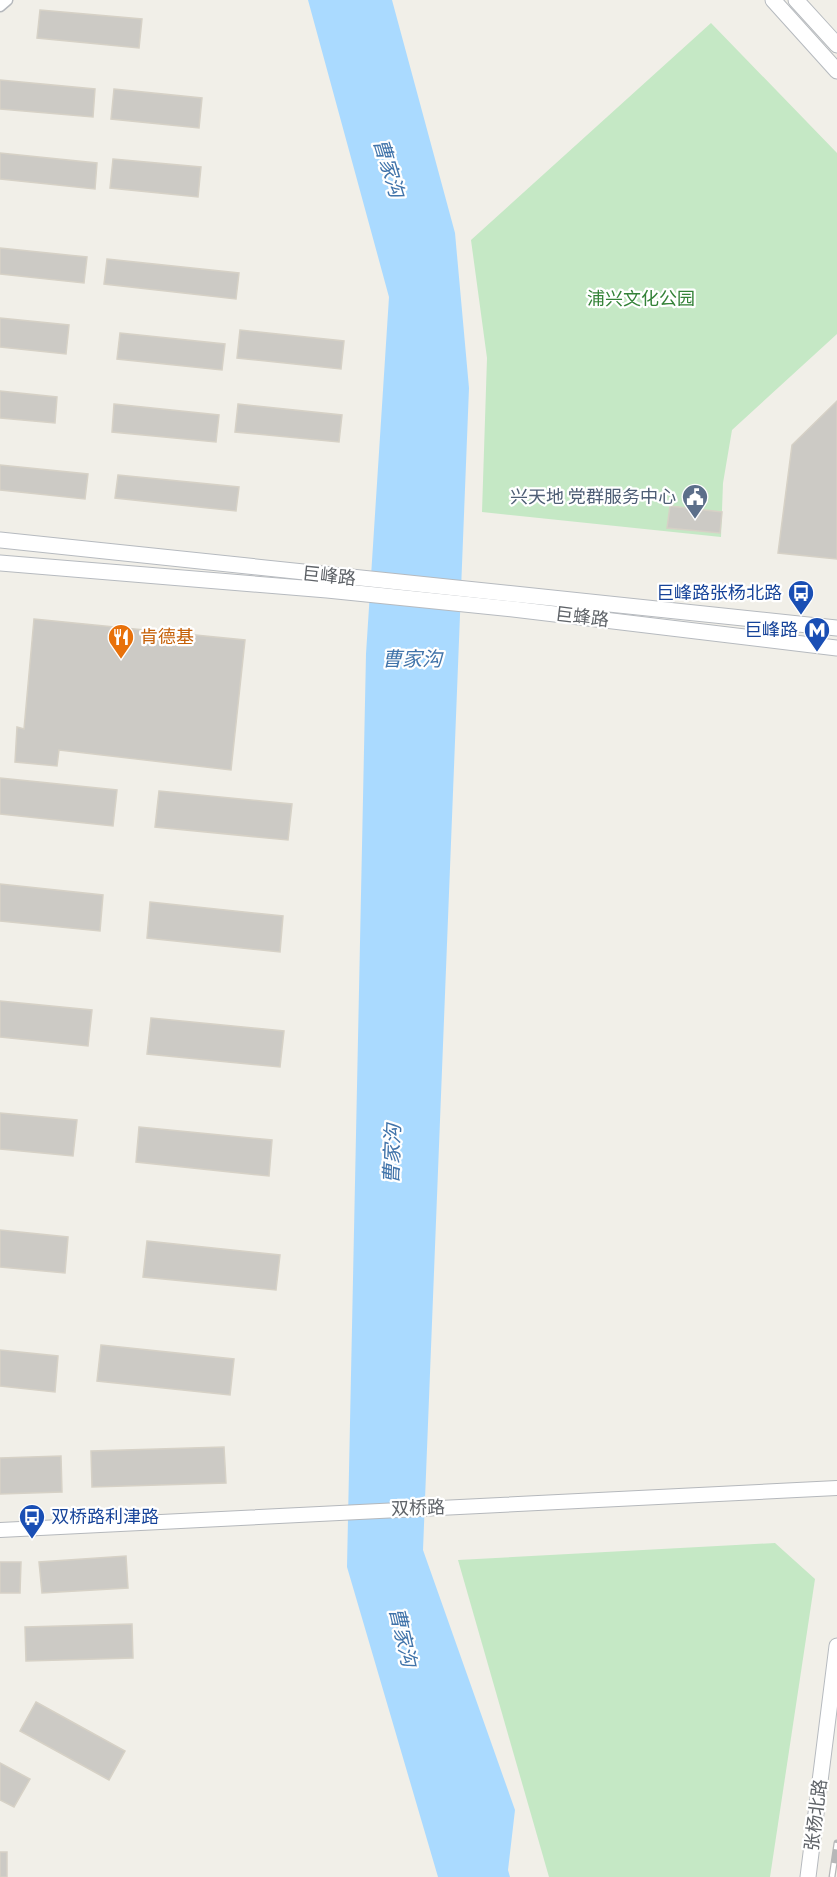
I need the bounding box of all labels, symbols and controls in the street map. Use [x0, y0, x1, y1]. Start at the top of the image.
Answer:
water label: 曹家沟 [368, 135, 412, 202]
park label: 浦兴文化公园 [587, 286, 695, 311]
public building icon: 兴天地 党群服务中心 [680, 482, 710, 520]
place label: 兴天地 党群服务中心 [510, 484, 676, 509]
street label: 巨峰路 [301, 560, 357, 591]
bus stop icon: 巨峰路张杨北路 [786, 578, 816, 616]
place label: 巨峰路张杨北路 [656, 580, 782, 605]
street label: 巨蜂路 [554, 601, 610, 632]
metro station icon: 巨峰路 [802, 615, 832, 653]
place label: 巨峰路 [744, 617, 798, 642]
restaurant icon: 肯德基 [106, 622, 136, 660]
place label: 肯德基 [140, 624, 194, 649]
water label: 曹家沟 [382, 645, 444, 672]
water label: 曹家沟 [377, 1122, 406, 1184]
street label: 双桥路 [391, 1494, 445, 1521]
bus stop icon: 双桥路利津路 [17, 1502, 47, 1540]
place label: 双桥路利津路 [51, 1504, 159, 1529]
water label: 曹家沟 [384, 1605, 424, 1671]
street label: 张杨北路 [799, 1778, 832, 1852]

